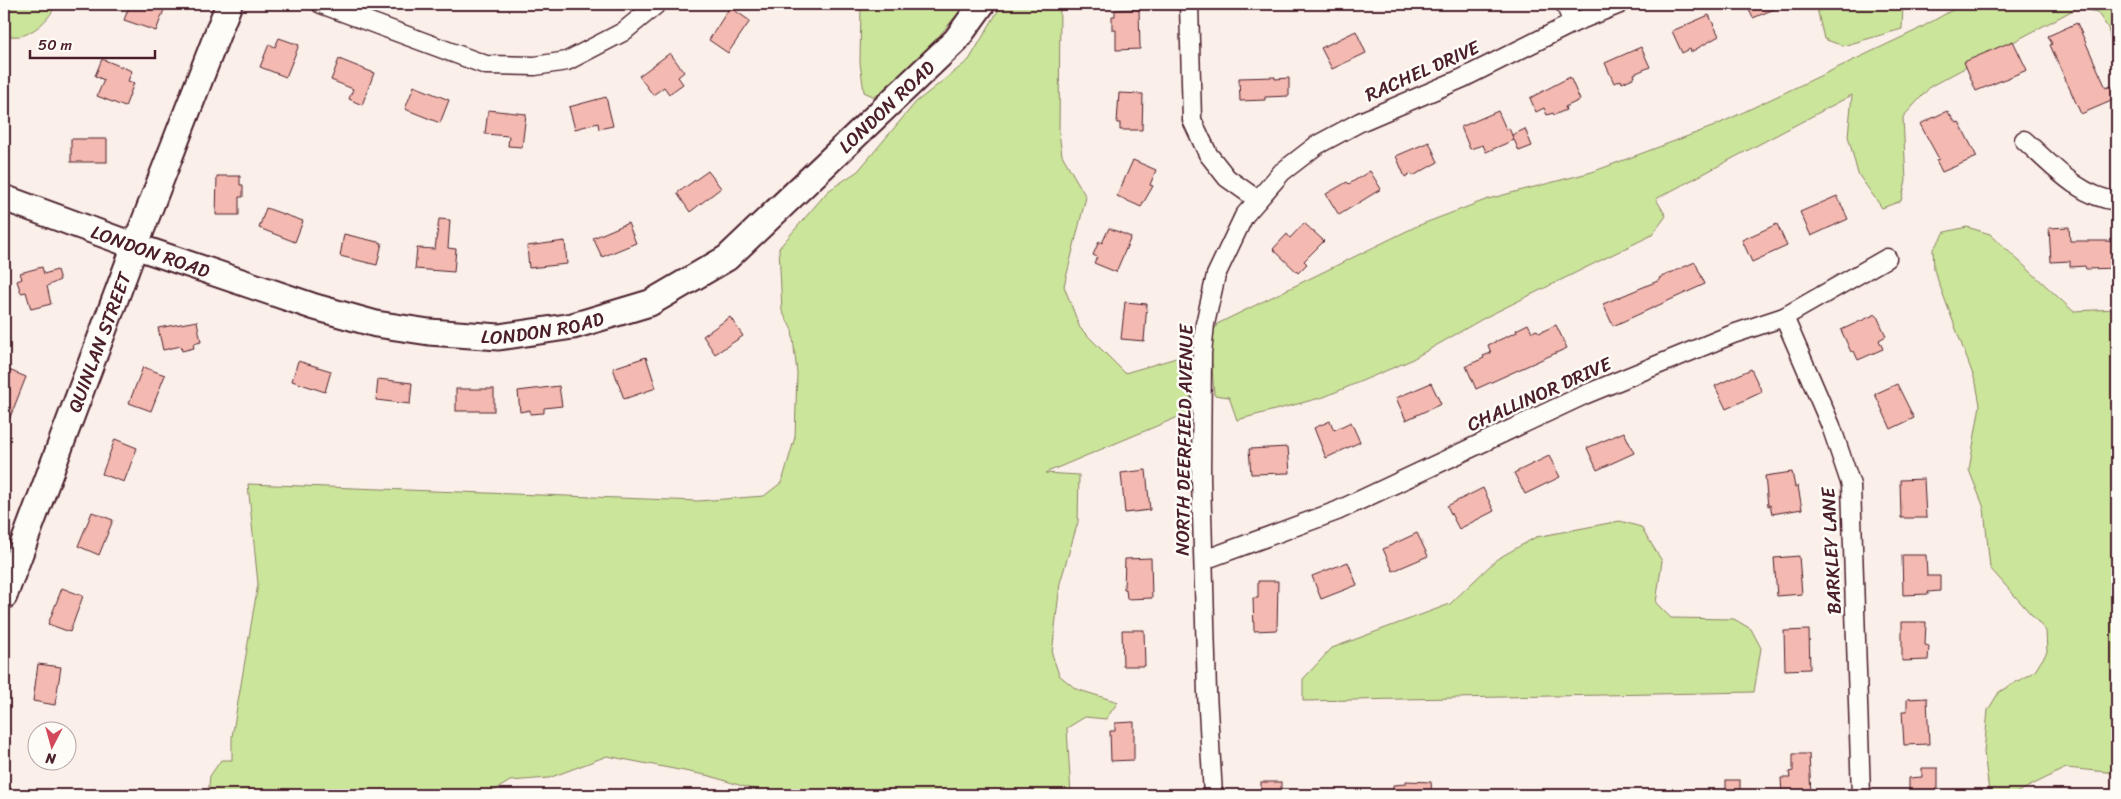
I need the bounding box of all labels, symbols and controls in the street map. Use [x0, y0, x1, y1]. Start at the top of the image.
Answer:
scale bar [30, 28, 155, 60]
street label: RACHEL DRIVE [1359, 30, 1486, 111]
text: 50 m [38, 32, 73, 58]
street label: LONDON ROAD [830, 51, 943, 161]
street label: LONDON ROAD [87, 215, 215, 287]
street label: QUINLAN STREET [58, 266, 141, 417]
street label: LONDON ROAD [480, 301, 608, 354]
street label: NORTH DEERFIELD AVENUE [1165, 323, 1203, 556]
street label: CHALLINOR DRIVE [1461, 347, 1618, 441]
street label: BARKLEY LANE [1811, 485, 1851, 615]
north arrow [28, 722, 78, 772]
text: N [44, 745, 58, 771]

